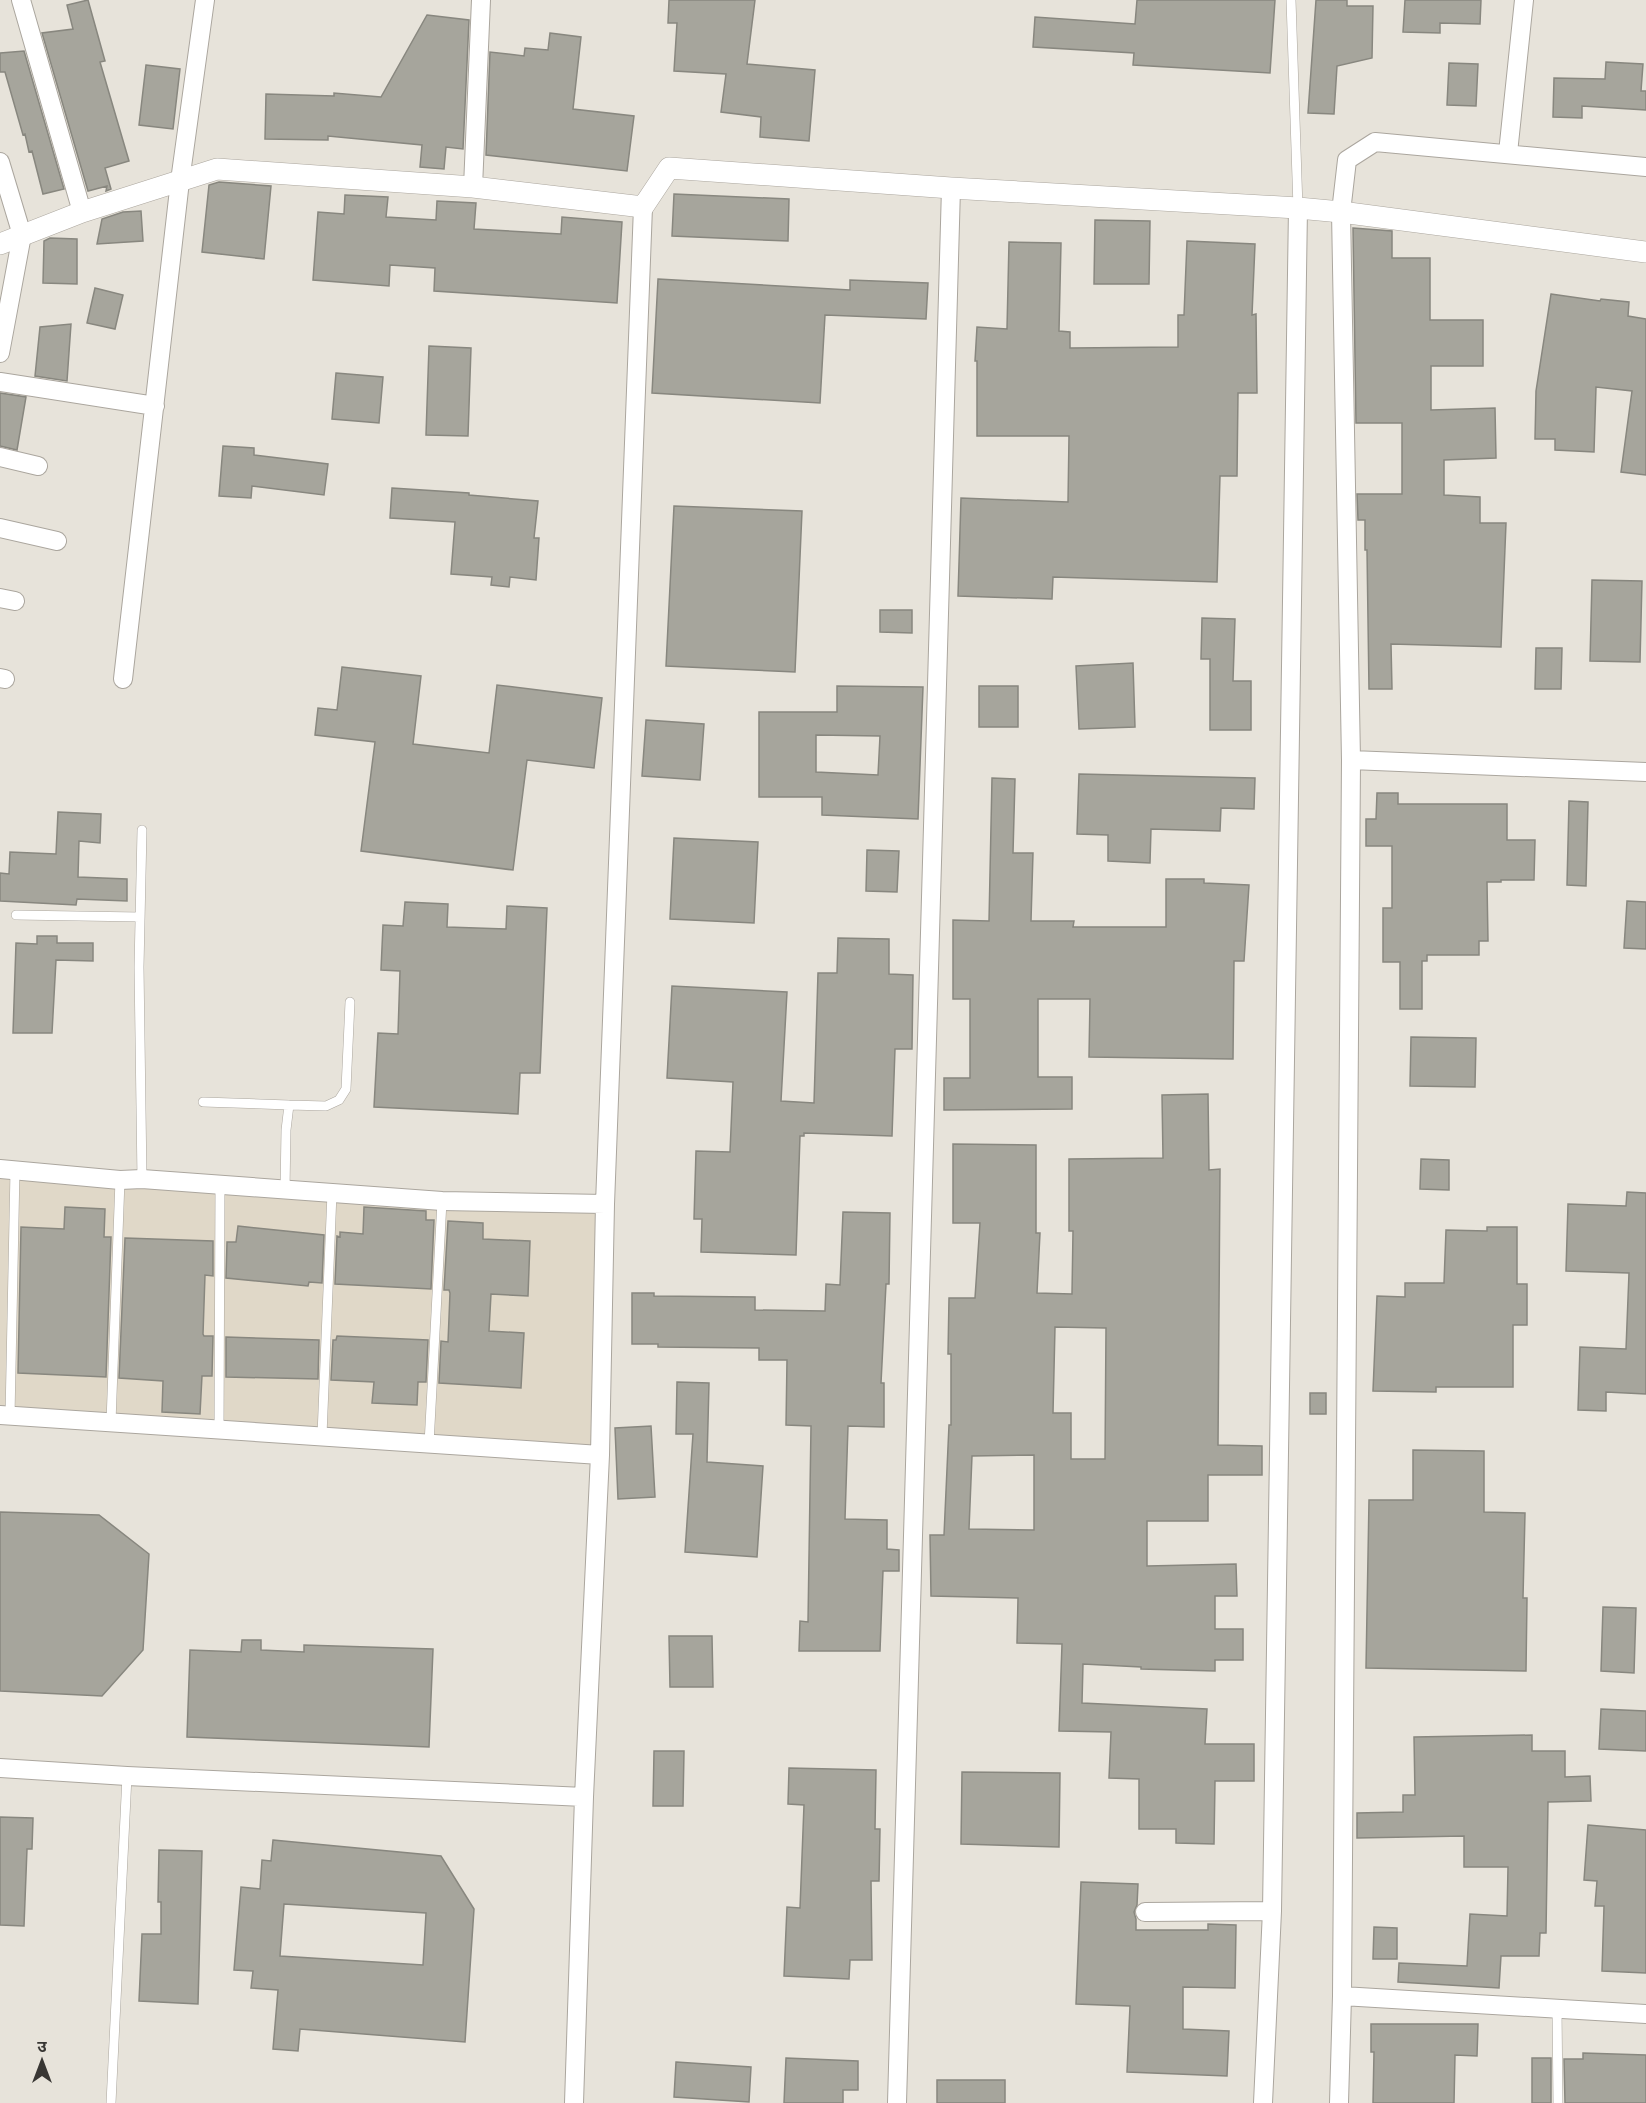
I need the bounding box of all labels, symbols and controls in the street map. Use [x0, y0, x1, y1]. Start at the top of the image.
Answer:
north arrow [12, 2031, 72, 2091]
text: उ [37, 2036, 47, 2055]

